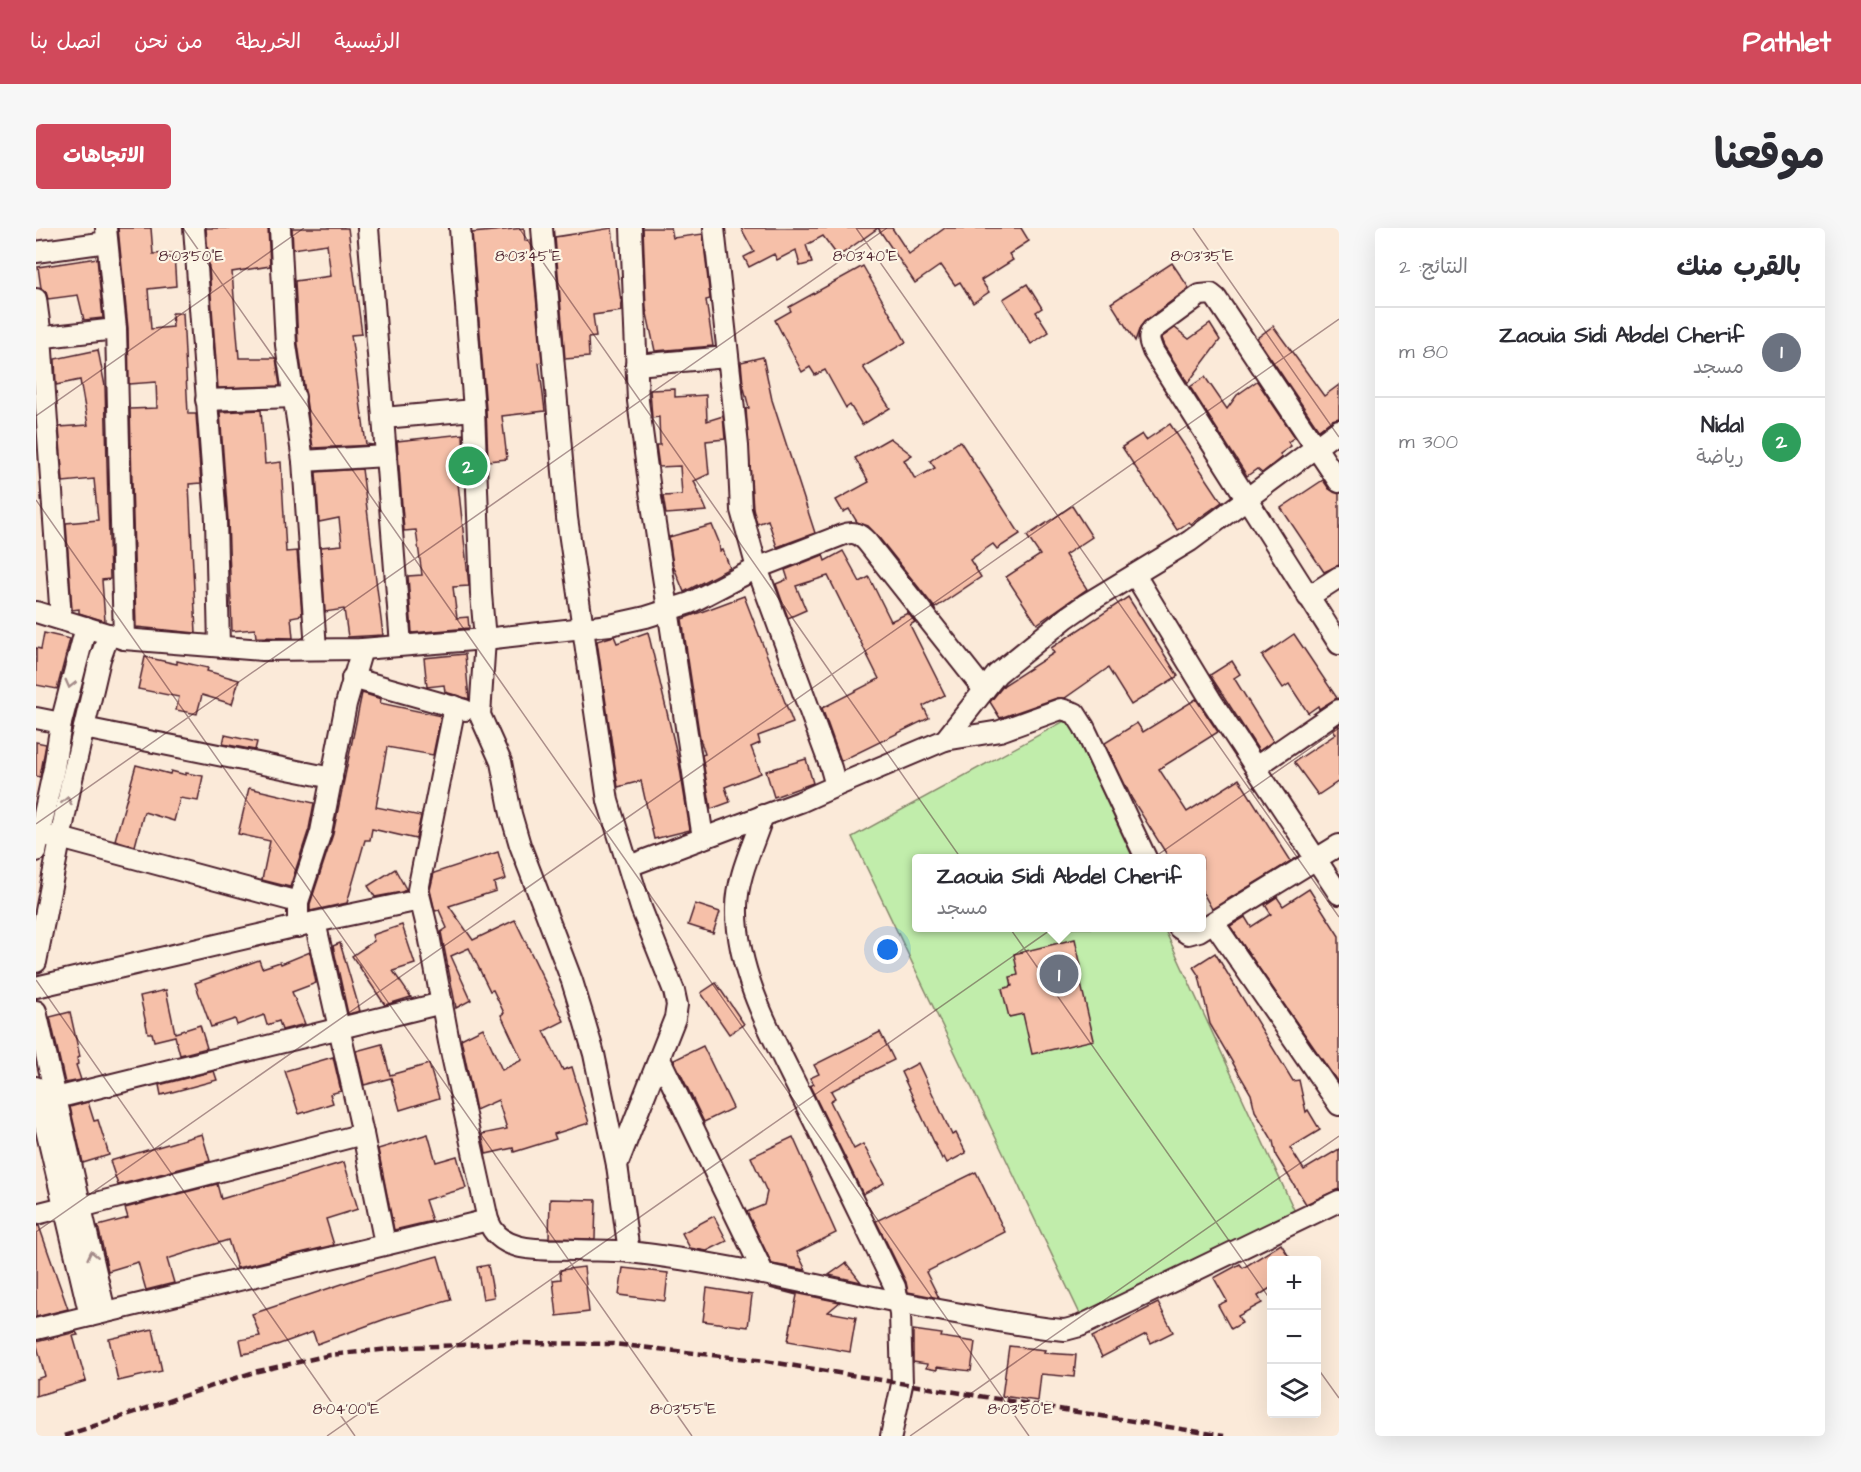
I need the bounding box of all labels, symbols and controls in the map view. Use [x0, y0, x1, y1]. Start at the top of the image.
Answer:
text: Pathlet [1743, 23, 1831, 62]
text: اتصل بنا [30, 27, 101, 56]
text: من نحن [134, 27, 203, 56]
text: الخريطة [236, 27, 301, 56]
text: الرئيسية [334, 27, 400, 56]
button: الاتجاهات [36, 124, 171, 189]
text: موقعنا [1714, 127, 1825, 185]
text: 8°03'50"E [158, 246, 224, 267]
text: 8°03'45"E [495, 246, 561, 267]
text: 8°03'40"E [833, 246, 897, 267]
text: 8°03'35"E [1170, 246, 1234, 267]
text: بالقرب منك [1677, 249, 1801, 285]
text: النتائج: 2 [1399, 253, 1468, 281]
text: Zaouia Sidi Abdel Cherif [1499, 320, 1744, 351]
text: 80 m [1399, 338, 1448, 366]
text: 1 [1780, 338, 1783, 366]
text: مسجد [1693, 353, 1744, 381]
text: Nidal [1701, 410, 1744, 441]
text: 300 m [1399, 428, 1458, 456]
text: 2 [1776, 428, 1787, 456]
text: رياضة [1696, 443, 1744, 471]
pin: 2 [448, 444, 488, 488]
one-way arrow [65, 678, 78, 688]
one-way arrow [60, 797, 73, 807]
popup [912, 854, 1206, 932]
text: Zaouia Sidi Abdel Cherif [936, 861, 1182, 892]
text: مسجد [936, 894, 988, 922]
your location [873, 935, 902, 964]
pin: 1 [1040, 952, 1078, 996]
one-way arrow [87, 1251, 100, 1261]
map controls [1267, 1256, 1321, 1418]
button: + [1267, 1256, 1321, 1310]
button: − [1267, 1310, 1321, 1364]
button: layers [1267, 1364, 1321, 1418]
text: 8°04'00"E [313, 1399, 379, 1420]
text: 8°03'55"E [650, 1399, 716, 1420]
text: 8°03'50"E [987, 1399, 1053, 1420]

